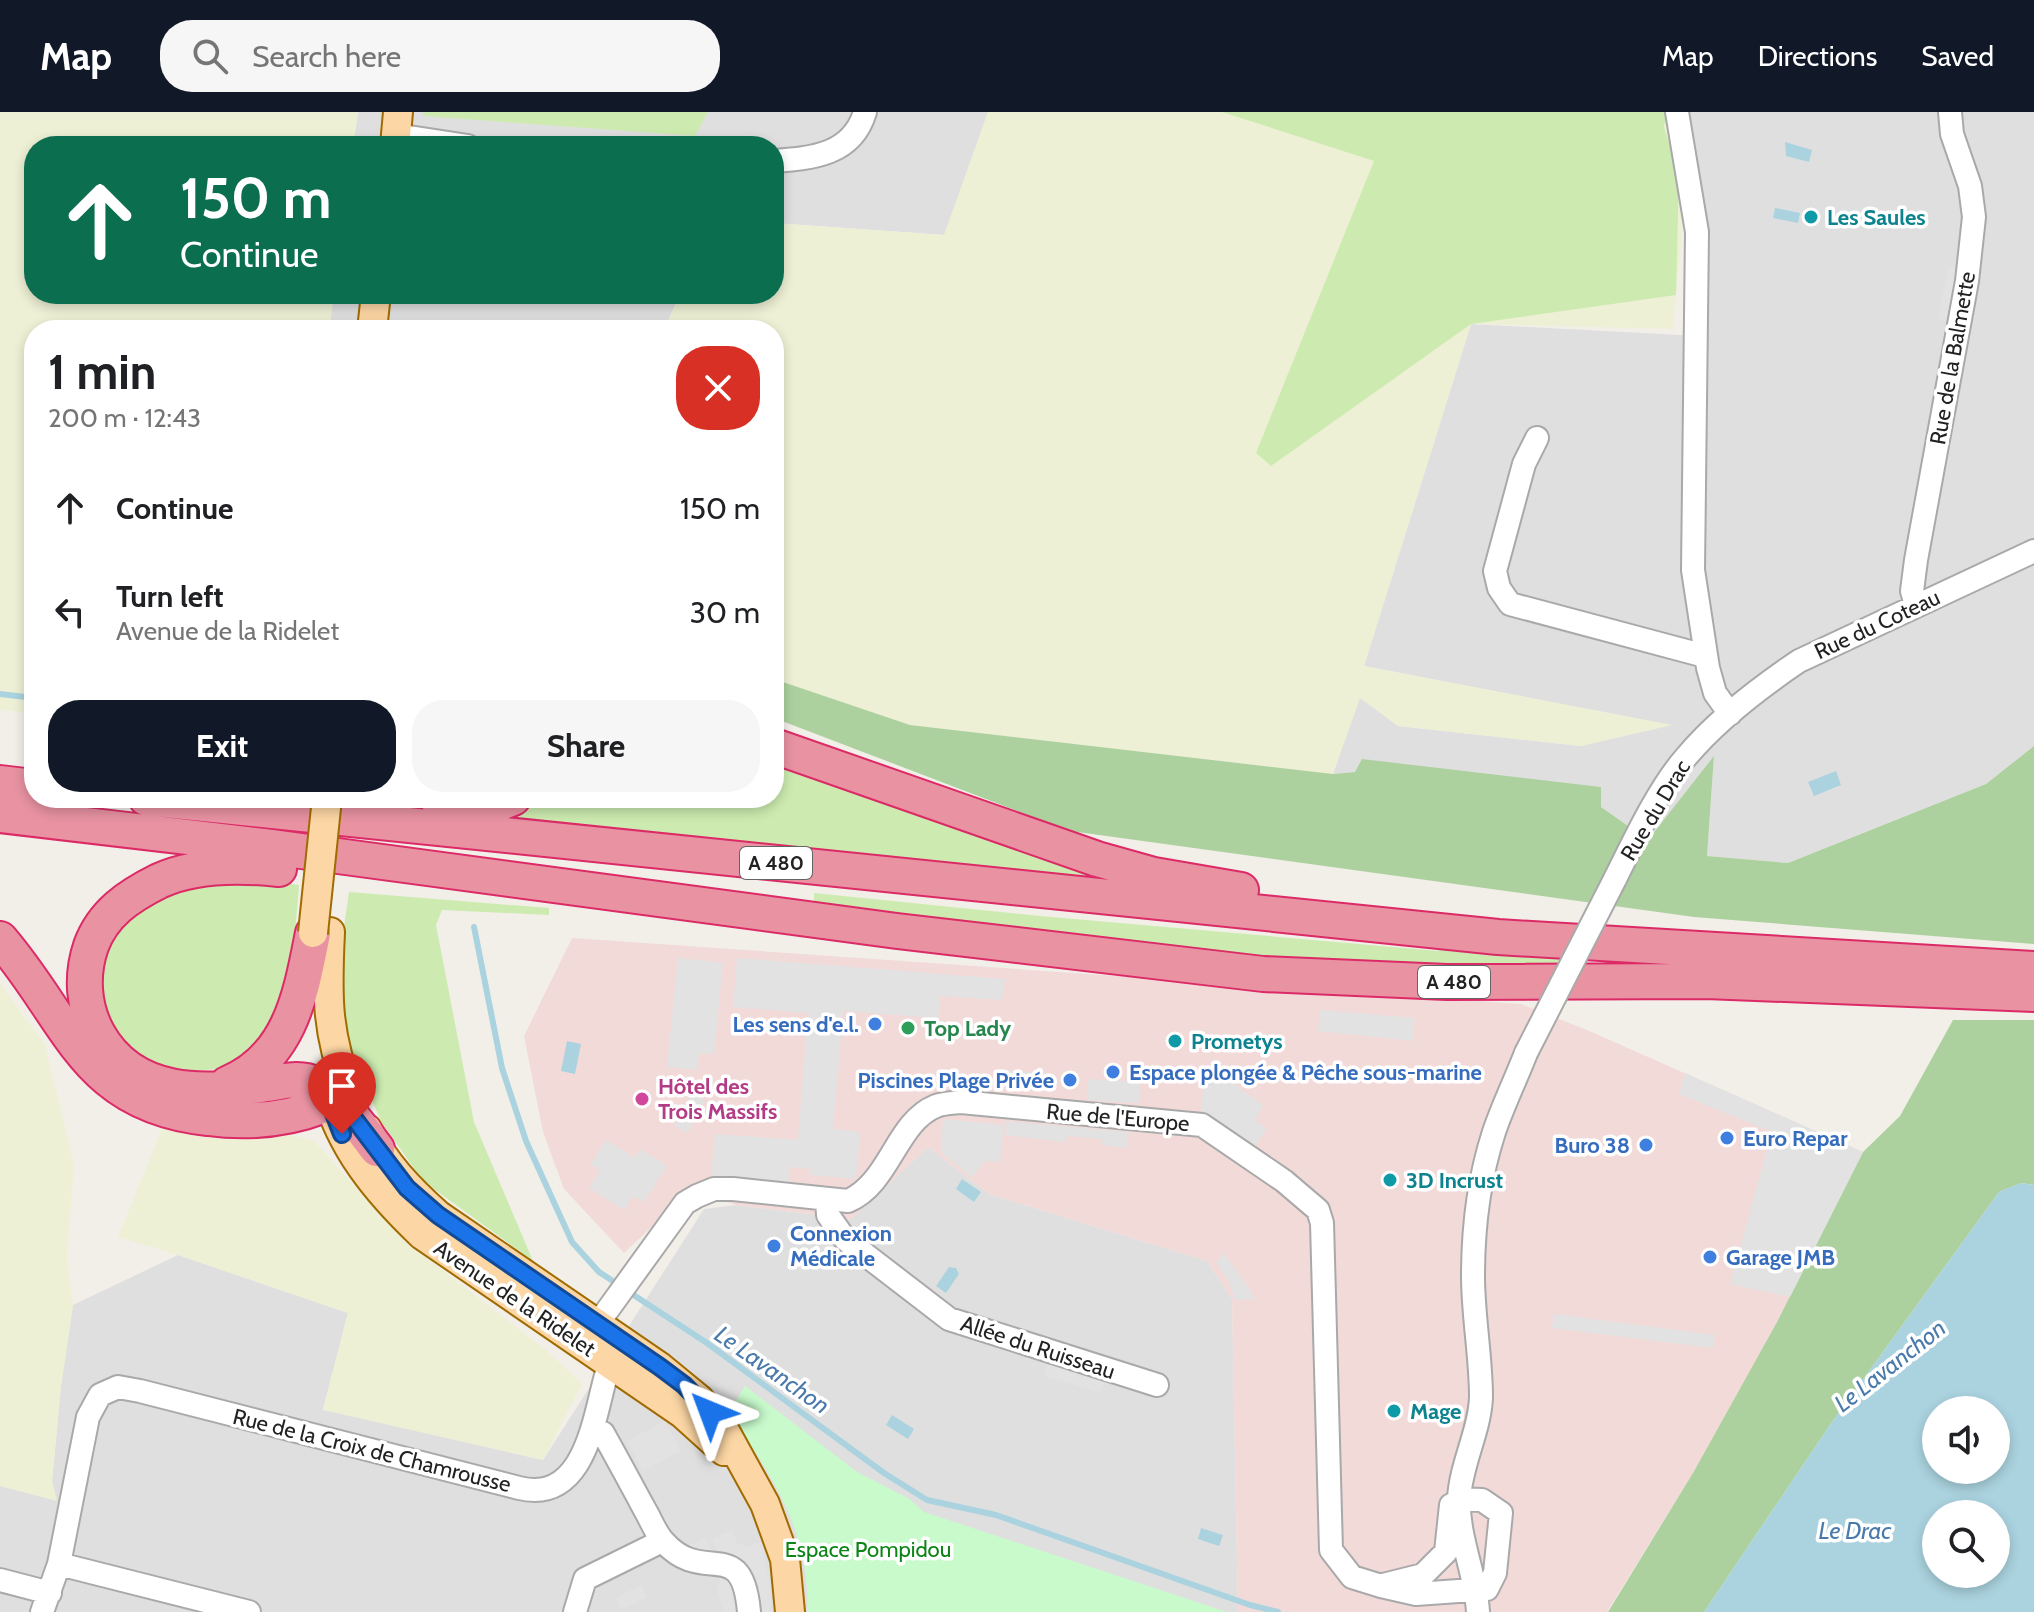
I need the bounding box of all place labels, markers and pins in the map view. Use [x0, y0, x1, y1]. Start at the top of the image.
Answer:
place label: Les Saules [1827, 204, 1926, 231]
marker: Les Saules [1802, 208, 1820, 226]
place label: Les sens d'e.l. [732, 1011, 859, 1038]
marker: Les sens d'e.l. [866, 1015, 884, 1033]
place label: Top Lady [924, 1015, 1011, 1042]
marker: Top Lady [899, 1019, 917, 1037]
place label: Prometys [1191, 1028, 1283, 1055]
marker: Prometys [1166, 1032, 1184, 1050]
pin [308, 1052, 376, 1134]
place label: Espace plongée & Pêche sous-marine [1129, 1059, 1482, 1086]
marker: Espace plongée & Pêche sous-marine [1104, 1063, 1122, 1081]
place label: Piscines Plage Privée [858, 1067, 1054, 1094]
marker: Piscines Plage Privée [1061, 1071, 1079, 1089]
place label: Hôtel des Trois Massifs [658, 1073, 777, 1125]
marker: Hôtel des Trois Massifs [633, 1090, 651, 1108]
place label: Euro Repar [1743, 1125, 1848, 1152]
marker: Euro Repar [1718, 1129, 1736, 1147]
place label: Buro 38 [1555, 1132, 1630, 1159]
marker: Buro 38 [1637, 1136, 1655, 1154]
place label: 3D Incrust [1406, 1167, 1504, 1194]
marker: 3D Incrust [1381, 1171, 1399, 1189]
place label: Connexion Médicale [790, 1220, 892, 1272]
marker: Connexion Médicale [765, 1237, 783, 1255]
place label: Garage JMB [1726, 1244, 1835, 1271]
marker: Garage JMB [1701, 1248, 1719, 1266]
place label: Mage [1410, 1398, 1461, 1425]
marker: Mage [1385, 1402, 1403, 1420]

